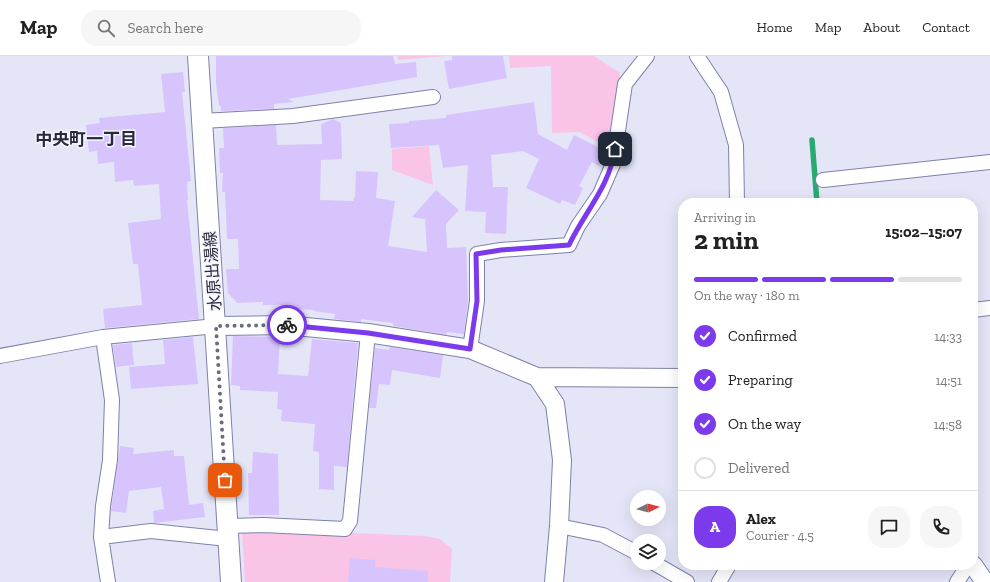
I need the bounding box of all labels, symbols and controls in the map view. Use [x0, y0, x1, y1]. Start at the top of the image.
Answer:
search box [81, 10, 361, 46]
text: Map [20, 16, 57, 39]
icon: search [95, 17, 117, 39]
text: Search here [127, 19, 203, 37]
text: Home [757, 19, 793, 36]
text: Map [815, 19, 841, 36]
text: About [863, 19, 900, 36]
text: Contact [922, 19, 970, 36]
district label: 中央町一丁目 [35, 129, 137, 149]
pin [598, 132, 632, 166]
icon: home [604, 138, 626, 160]
text: Arriving in [694, 210, 756, 225]
text: 15:02–15:07 [885, 223, 962, 241]
text: 2 min [694, 224, 759, 256]
street label: 水原出湯線 [200, 230, 225, 312]
text: On the way · 180 m [694, 288, 799, 303]
courier [267, 305, 307, 345]
icon: bike [276, 314, 298, 336]
icon: check [694, 325, 716, 347]
text: Confirmed [728, 327, 797, 345]
text: 14:33 [934, 329, 962, 344]
icon: check [694, 369, 716, 391]
text: Preparing [728, 371, 793, 389]
text: 14:51 [935, 373, 962, 388]
icon: check [694, 413, 716, 435]
text: On the way [728, 415, 801, 433]
text: 14:58 [933, 417, 962, 432]
text: Delivered [728, 459, 790, 477]
pin [208, 463, 242, 497]
icon: bag [214, 469, 236, 491]
north arrow [630, 490, 666, 526]
map controls [630, 490, 666, 570]
button: chat [868, 506, 910, 548]
button: phone [920, 506, 962, 548]
text: Alex [746, 510, 776, 528]
text: A [710, 518, 720, 536]
text: Courier · 4.5 [746, 528, 814, 543]
button: layers [630, 534, 666, 570]

